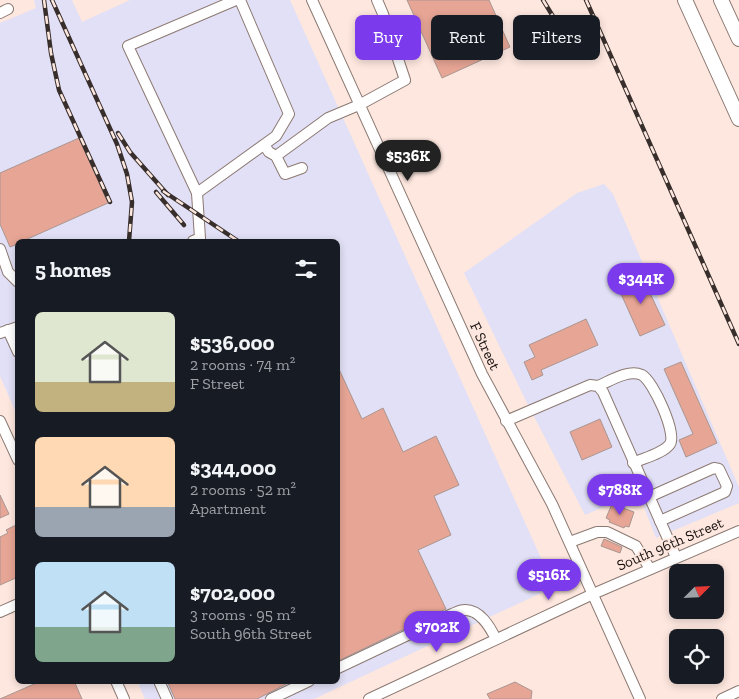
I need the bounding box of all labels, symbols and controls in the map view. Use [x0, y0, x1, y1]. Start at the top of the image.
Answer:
chip: Buy [355, 15, 421, 60]
chip: Rent [431, 15, 503, 60]
chip: Filters [513, 15, 600, 60]
pin: $536K [373, 140, 443, 182]
text: $536K [386, 146, 430, 165]
icon: filters [292, 255, 320, 283]
text: 5 homes [35, 257, 111, 282]
pin: $344K [606, 262, 676, 305]
text: $344K [618, 269, 664, 288]
street label: F Street [466, 319, 504, 373]
text: $536,000 [190, 330, 275, 355]
icon: home [75, 332, 135, 392]
text: 2 rooms · 74 m² [190, 355, 295, 374]
text: F Street [190, 374, 244, 393]
text: $344,000 [190, 455, 276, 480]
icon: home [75, 457, 135, 517]
pin: $788K [585, 474, 655, 516]
text: 2 rooms · 52 m² [190, 480, 296, 499]
text: $788K [598, 480, 642, 499]
text: Apartment [190, 499, 266, 518]
street label: South 96th Street [614, 513, 726, 575]
pin: $516K [514, 558, 584, 601]
north arrow [669, 564, 724, 619]
map controls [669, 564, 724, 684]
text: $516K [528, 565, 570, 584]
text: $702,000 [190, 580, 275, 605]
icon: home [75, 582, 135, 642]
text: 3 rooms · 95 m² [190, 605, 296, 624]
pin: $702K [402, 610, 472, 653]
text: $702K [415, 617, 459, 636]
text: South 96th Street [190, 624, 312, 643]
button: locate [669, 629, 724, 684]

